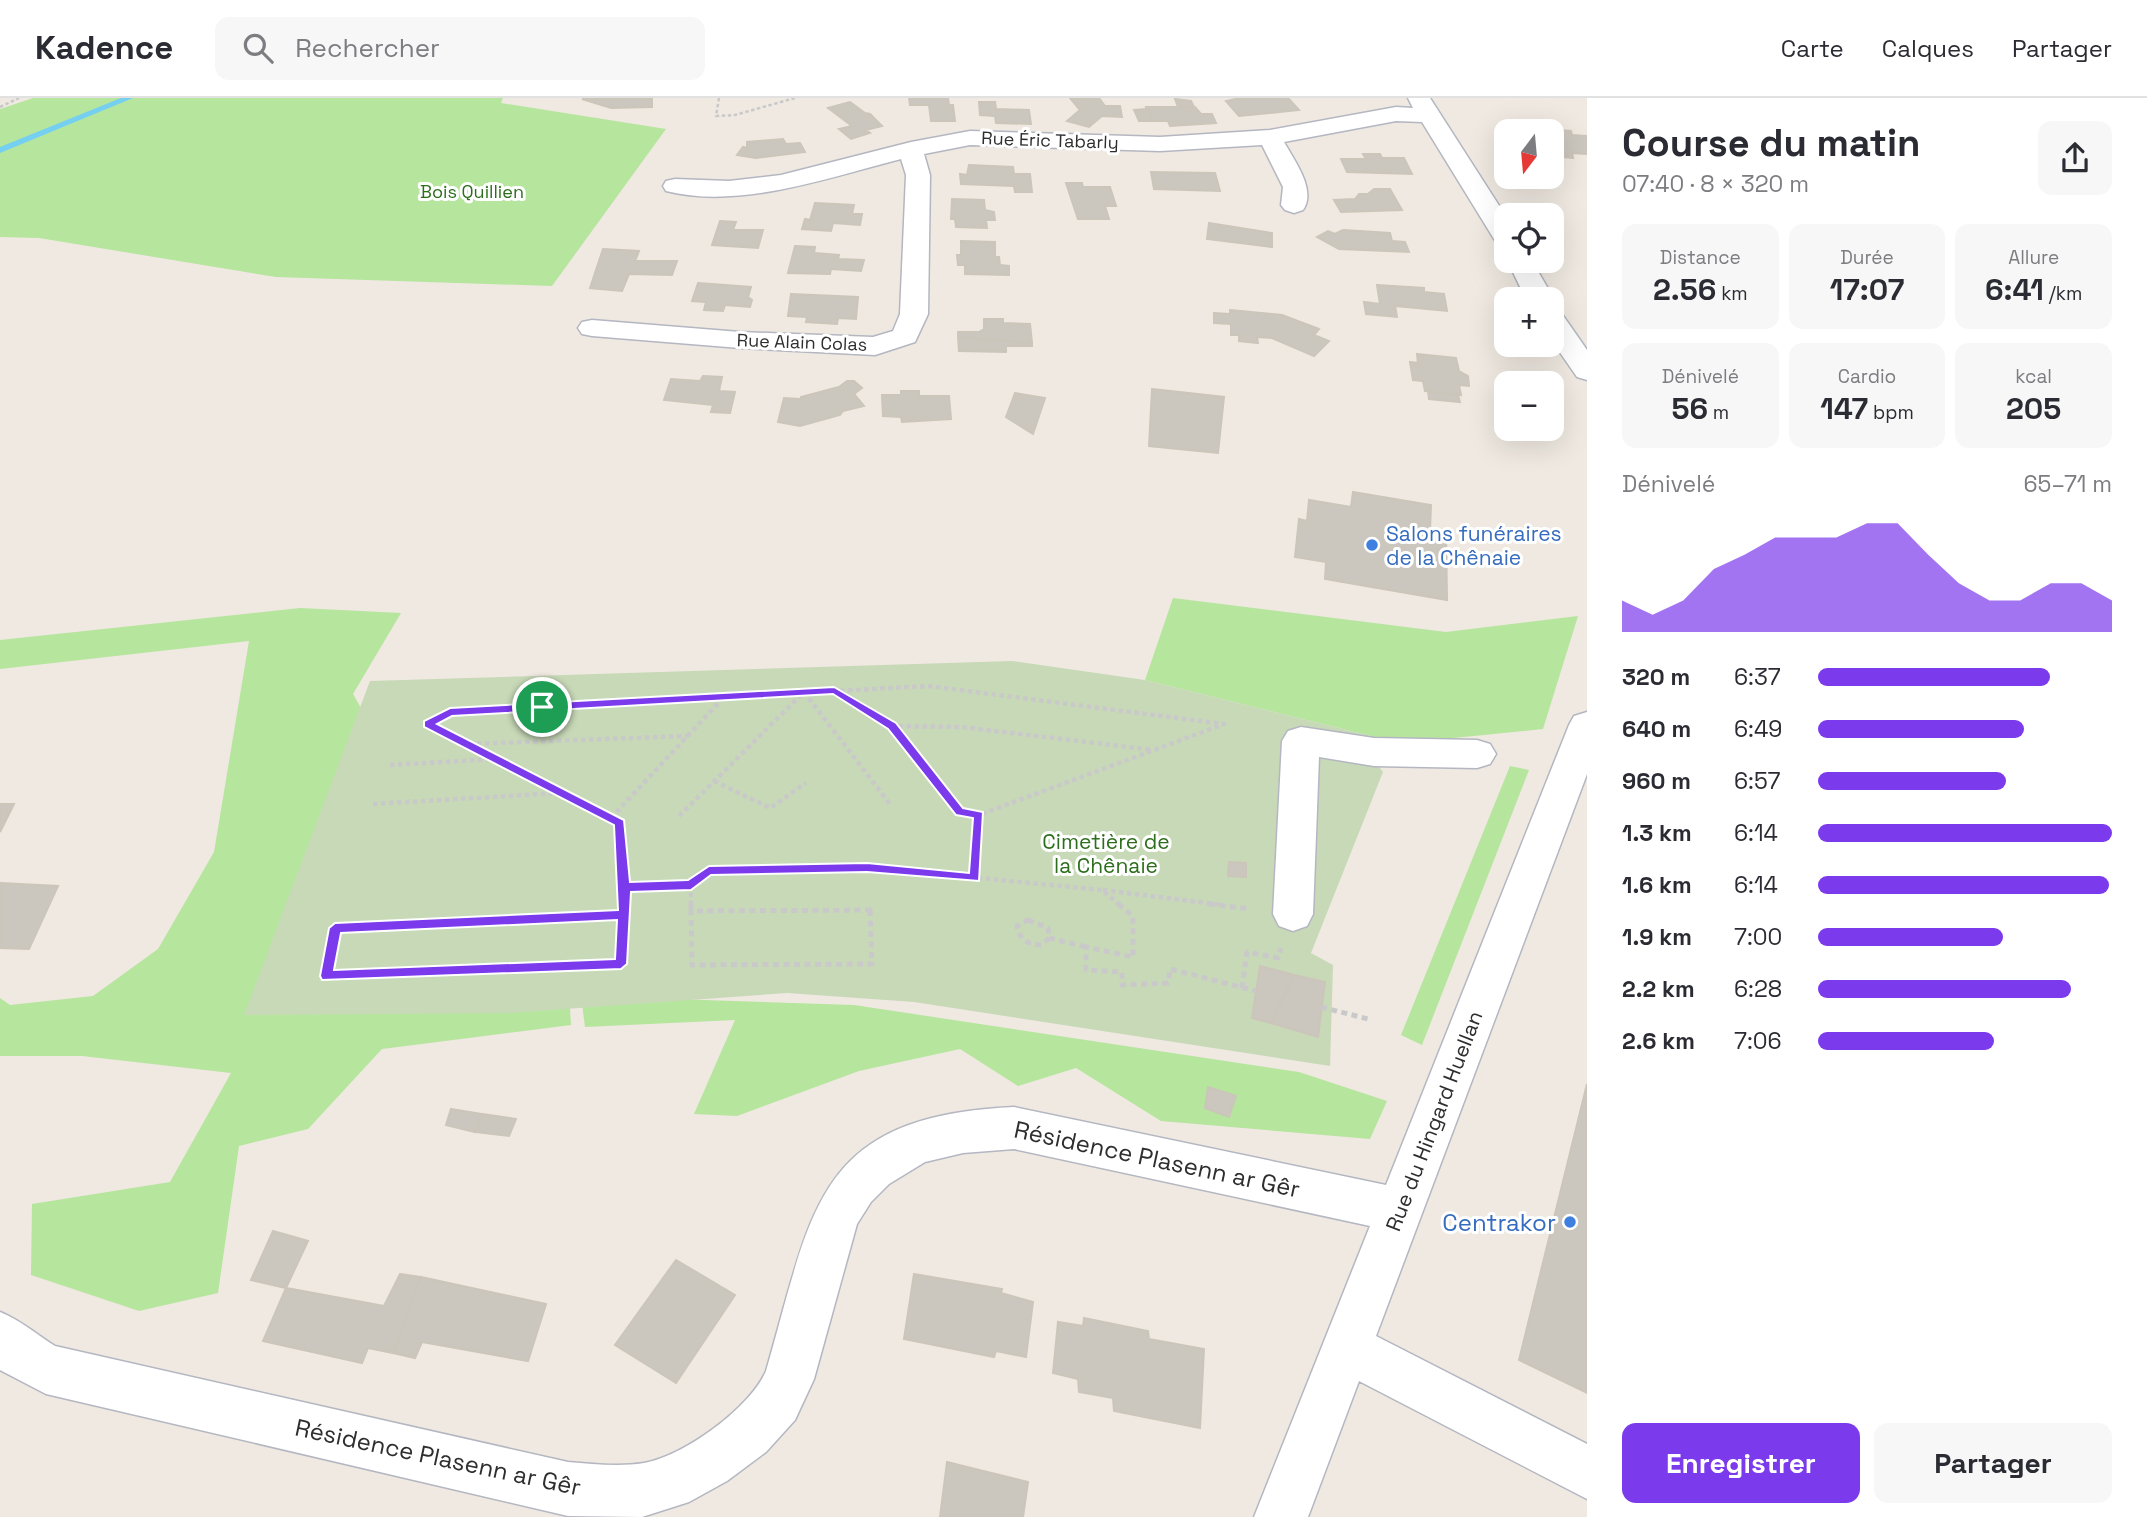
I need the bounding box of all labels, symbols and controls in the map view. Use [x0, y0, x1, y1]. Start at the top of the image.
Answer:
search box [215, 17, 705, 80]
text: Kadence [35, 27, 173, 69]
icon: search [239, 29, 277, 67]
text: Rechercher [295, 31, 440, 65]
text: Carte [1781, 33, 1844, 64]
text: Calques [1882, 33, 1974, 64]
text: Partager [2012, 33, 2112, 64]
north arrow [1494, 119, 1564, 189]
map controls [1494, 119, 1564, 441]
text: Course du matin [1622, 119, 1920, 167]
button: share [2038, 121, 2112, 195]
street label: Rue Éric Tabarly [981, 126, 1119, 154]
text: 07:40 · 8 × 320 m [1622, 169, 1809, 199]
park label: Bois Quillien [420, 180, 524, 203]
button: locate [1494, 203, 1564, 273]
text: Distance [1660, 245, 1741, 270]
text: Durée [1840, 245, 1894, 270]
text: Allure [2008, 245, 2059, 270]
text: 2.56 [1653, 270, 1716, 309]
text: 17:07 [1830, 270, 1904, 309]
text: 6:41 [1985, 270, 2044, 309]
text: km [1716, 281, 1748, 306]
text: /km [2044, 281, 2082, 306]
button: + [1494, 287, 1564, 357]
street label: Rue Alain Colas [736, 328, 868, 356]
text: Dénivelé [1662, 364, 1739, 389]
text: Cardio [1838, 364, 1896, 389]
text: kcal [2015, 364, 2052, 389]
button: − [1494, 371, 1564, 441]
text: 56 [1671, 389, 1708, 428]
text: 147 [1820, 389, 1868, 428]
text: 205 [2006, 389, 2061, 428]
text: m [1708, 400, 1729, 425]
text: bpm [1868, 400, 1914, 425]
text: Dénivelé [1622, 469, 1715, 499]
text: 65–71 m [2023, 469, 2112, 499]
place label: Salons funéraires de la Chênaie [1386, 520, 1562, 571]
marker: Salons funéraires de la Chênaie [1364, 537, 1380, 553]
text: 320 m [1622, 662, 1690, 692]
text: 6:37 [1734, 662, 1781, 692]
pin [512, 677, 572, 737]
icon: arrive [523, 688, 561, 726]
text: 640 m [1622, 714, 1691, 744]
text: 6:49 [1734, 714, 1782, 744]
text: 960 m [1622, 766, 1691, 796]
text: 6:57 [1734, 766, 1780, 796]
text: 1.3 km [1622, 818, 1692, 848]
text: 6:14 [1734, 818, 1778, 848]
park label: Cimetière de la Chênaie [1042, 828, 1170, 879]
text: 1.6 km [1622, 870, 1692, 900]
text: 6:14 [1734, 870, 1778, 900]
text: 1.9 km [1622, 922, 1692, 952]
text: 7:00 [1734, 922, 1782, 952]
text: 2.2 km [1622, 974, 1695, 1004]
text: 6:28 [1734, 974, 1782, 1004]
street label: Rue du Hingard Huellan [1379, 1007, 1489, 1235]
text: 2.6 km [1622, 1026, 1695, 1056]
text: 7:06 [1734, 1026, 1782, 1056]
street label: Résidence Plasenn ar Gêr [1011, 1114, 1303, 1204]
place label: Centrakor [1442, 1207, 1556, 1238]
marker: Centrakor [1562, 1214, 1578, 1230]
street label: Résidence Plasenn ar Gêr [292, 1412, 584, 1502]
button: Enregistrer [1622, 1423, 1860, 1503]
button: Partager [1874, 1423, 2112, 1503]

